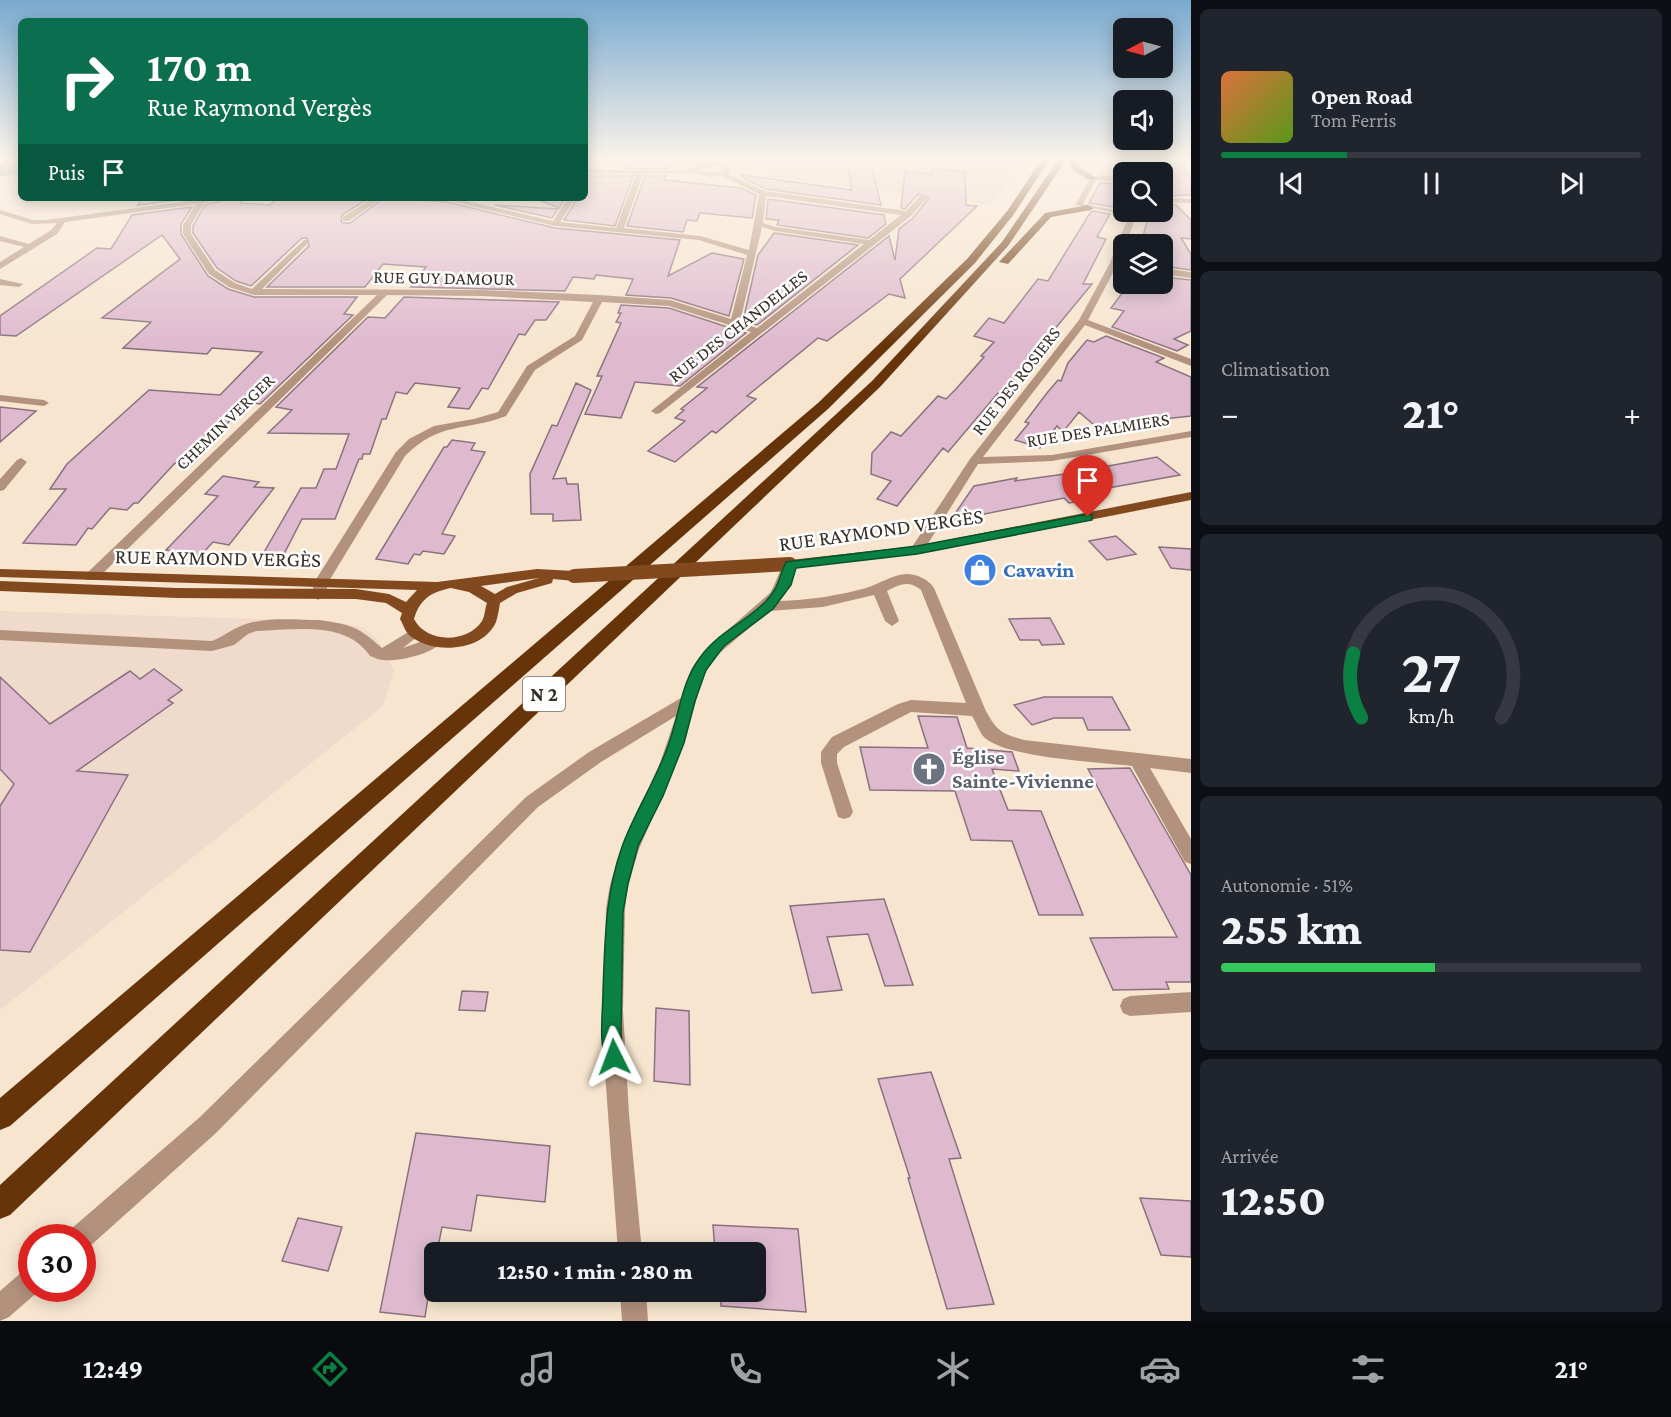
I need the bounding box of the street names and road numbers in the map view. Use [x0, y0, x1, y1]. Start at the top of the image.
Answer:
street label: RUE DES CHANDELLES [665, 266, 811, 386]
street label: RUE GUY DAMOUR [373, 267, 516, 289]
street label: RUE DES ROSIERS [968, 323, 1064, 439]
street label: CHEMIN VERGER [172, 369, 279, 474]
street label: RUE DES PALMIERS [1025, 409, 1171, 451]
street label: RUE RAYMOND VERGÈS [777, 504, 985, 556]
street label: RUE RAYMOND VERGÈS [115, 544, 321, 572]
road number: N 2 [523, 677, 565, 711]

